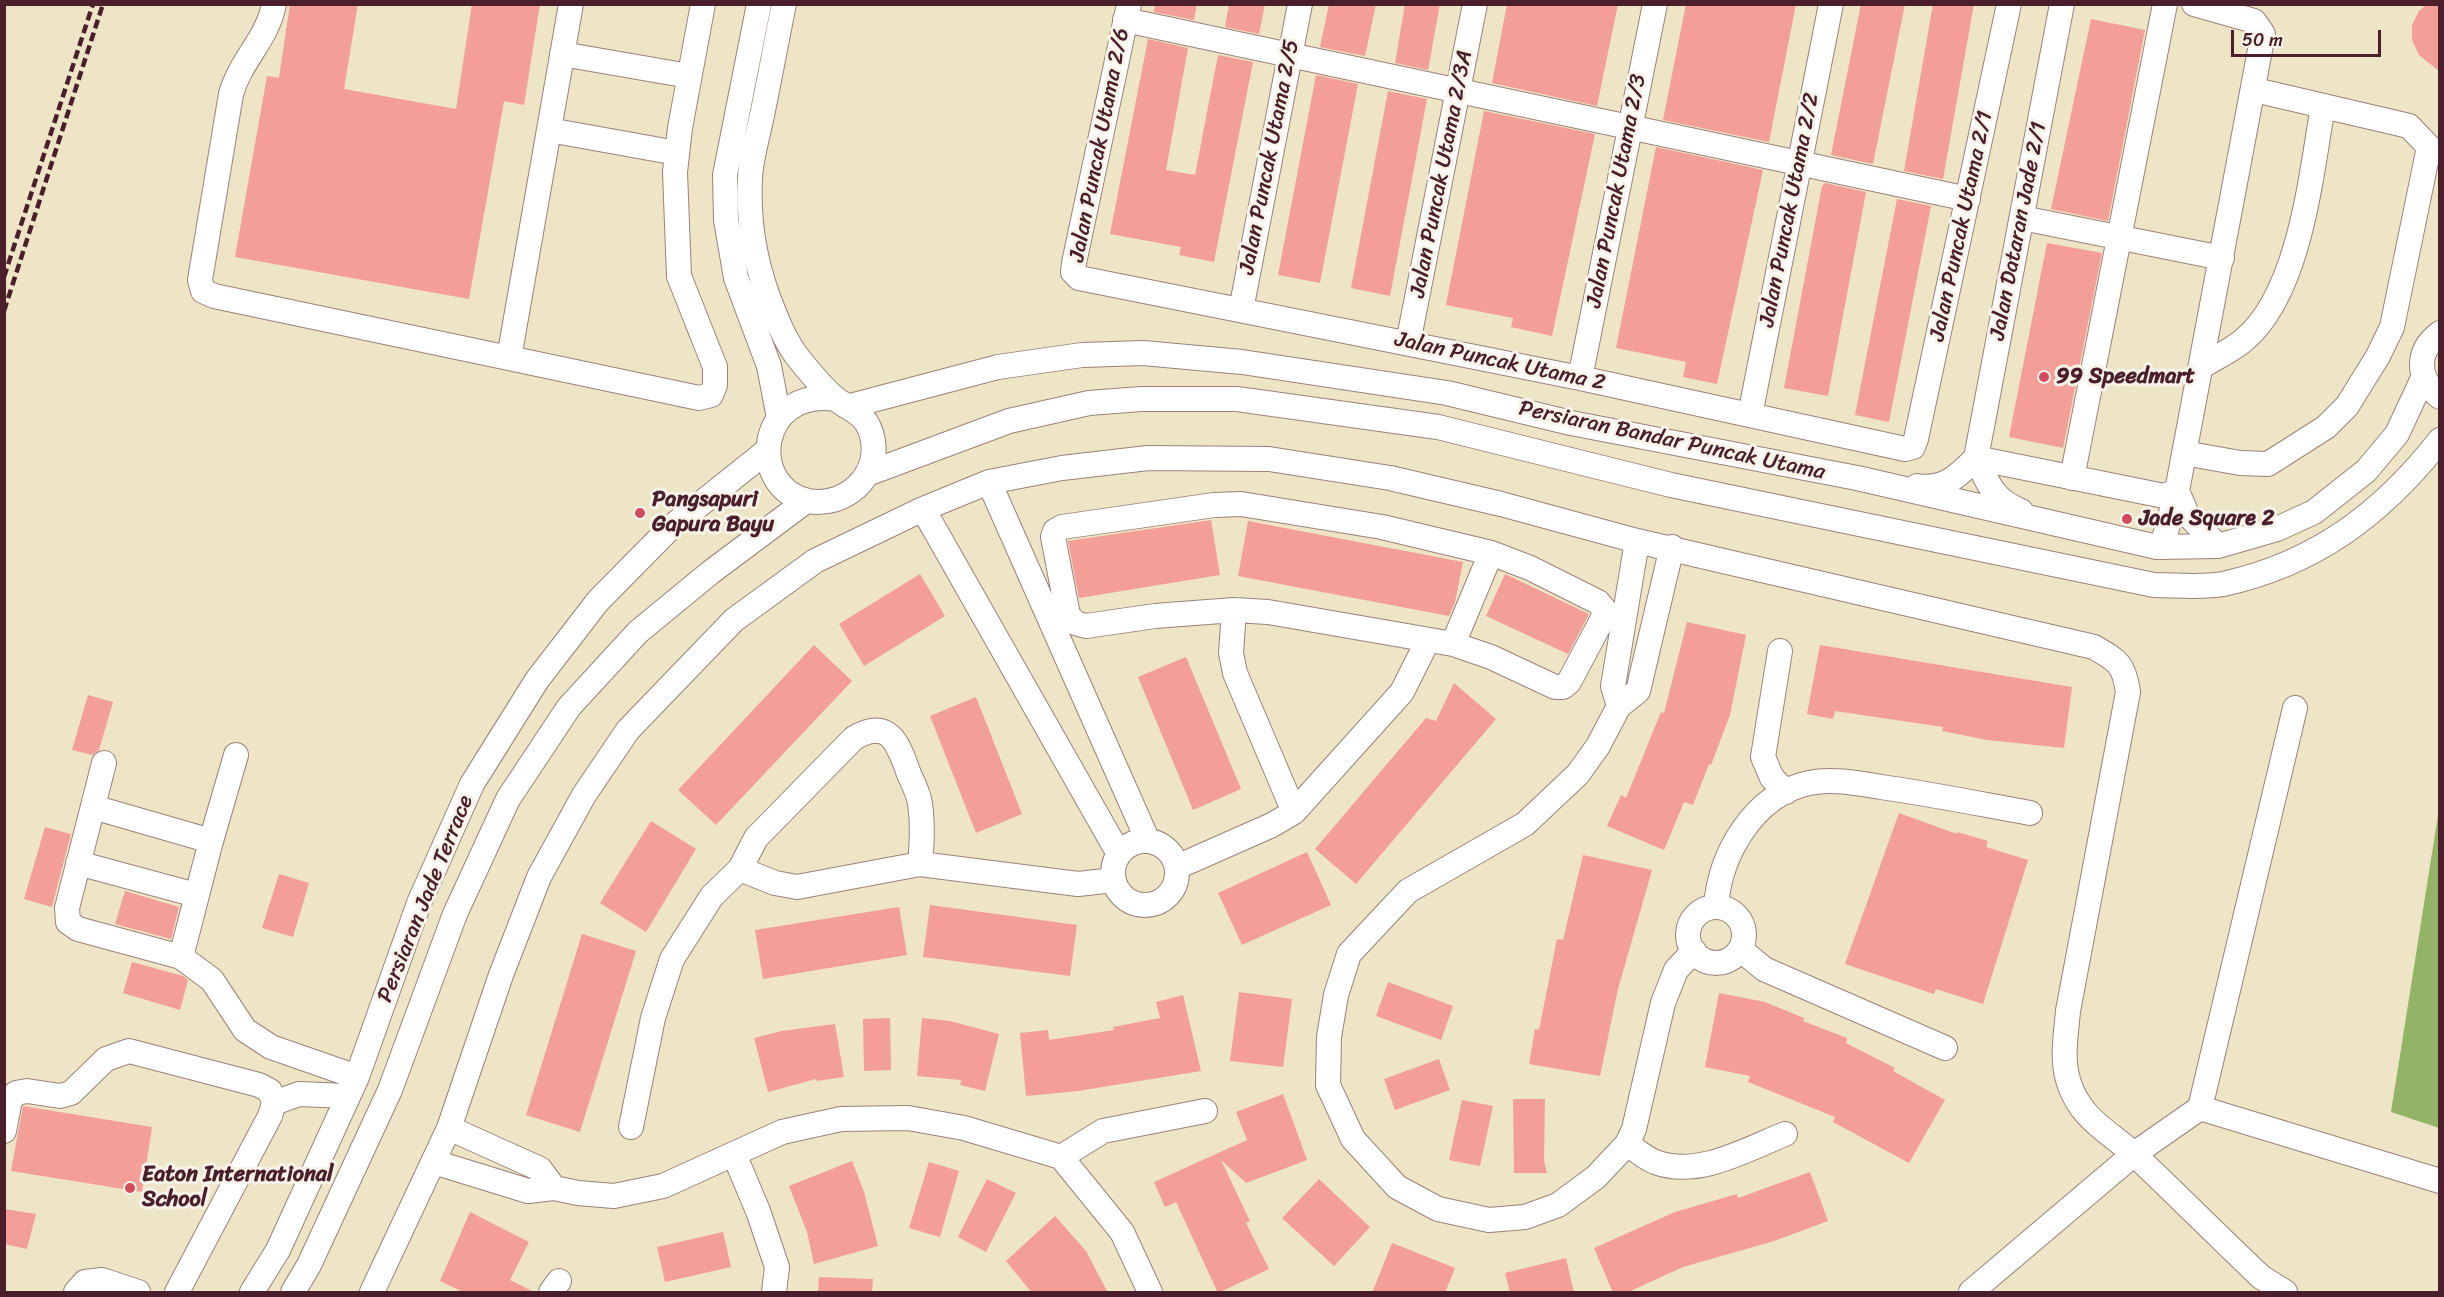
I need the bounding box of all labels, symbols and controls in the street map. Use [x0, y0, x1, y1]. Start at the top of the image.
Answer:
scale bar [2234, 18, 2384, 56]
text: 50 m [2242, 24, 2283, 56]
street label: Jalan Puncak Utama 2/6 [1064, 26, 1136, 264]
street label: Jalan Puncak Utama 2/5 [1234, 37, 1306, 277]
street label: Jalan Puncak Utama 2/3A [1405, 48, 1479, 300]
street label: Jalan Puncak Utama 2/3 [1581, 72, 1653, 310]
street label: Jalan Puncak Utama 2/2 [1754, 91, 1826, 329]
street label: Jalan Puncak Utama 2/1 [1925, 109, 1999, 343]
street label: Jalan Dataran Jade 2/1 [1985, 120, 2053, 342]
street label: Jalan Puncak Utama 2 [1392, 327, 1608, 397]
place label: 99 Speedmart [2056, 364, 2195, 390]
marker: 99 Speedmart [2037, 370, 2051, 384]
street label: Persiaran Bandar Puncak Utama [1517, 396, 1827, 486]
place label: Pangsapuri Gapura Bayu [652, 487, 774, 538]
marker: Pangsapuri Gapura Bayu [633, 506, 647, 520]
place label: Jade Square 2 [2139, 506, 2274, 532]
marker: Jade Square 2 [2120, 512, 2134, 526]
street label: Persiaran Jade Terrace [372, 792, 480, 1006]
place label: Eaton International School [142, 1162, 333, 1214]
marker: Eaton International School [123, 1181, 137, 1195]

